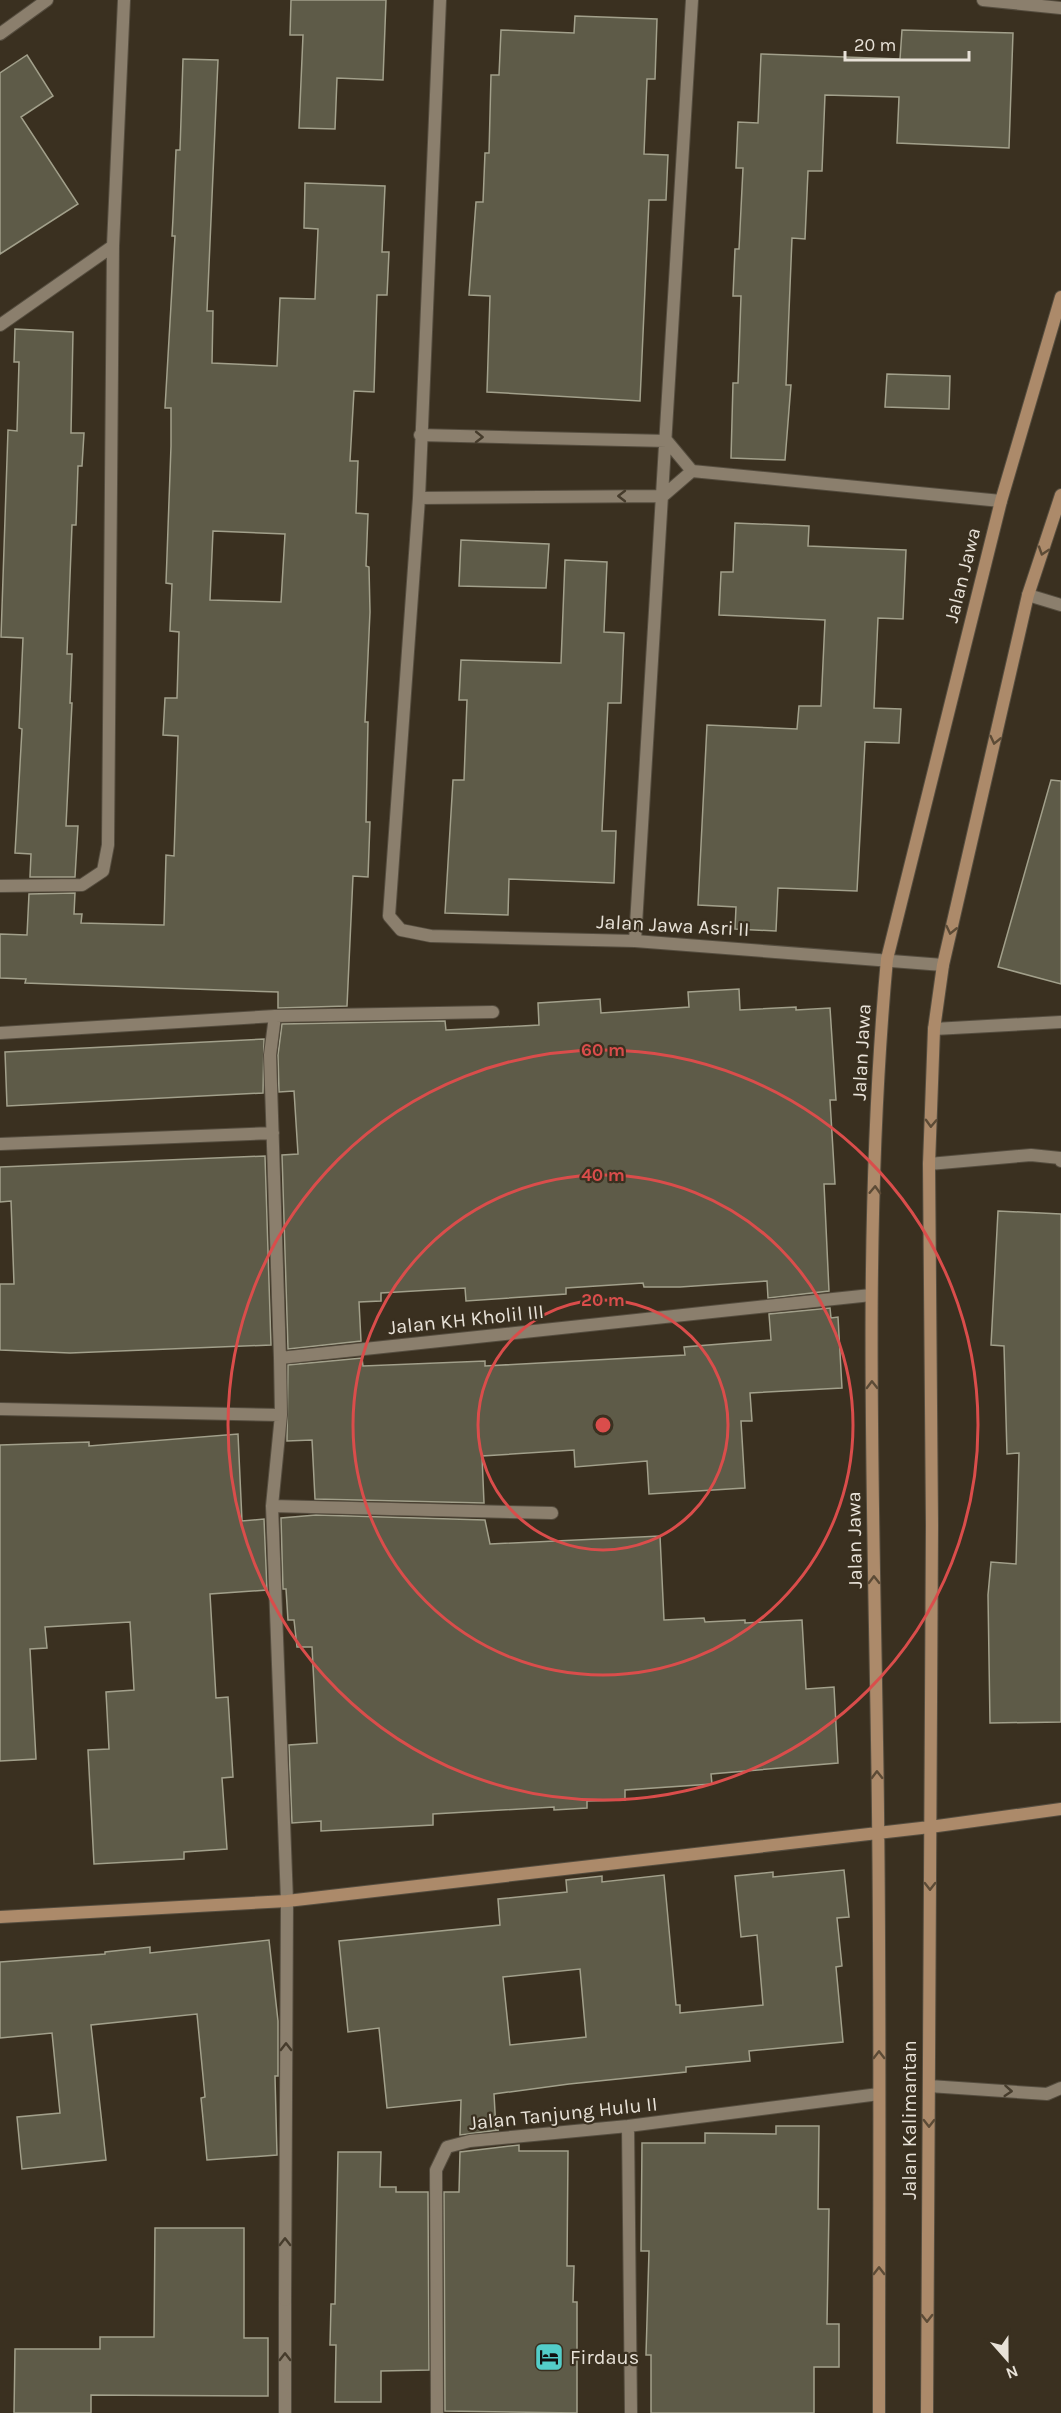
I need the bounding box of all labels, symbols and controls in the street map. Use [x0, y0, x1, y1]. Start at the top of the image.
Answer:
scale bar [845, 24, 970, 62]
text: 20 m [854, 34, 896, 56]
one-way arrow [474, 430, 483, 443]
one-way arrow [618, 490, 627, 502]
street label: Jalan Jawa [940, 525, 985, 625]
one-way arrow [1037, 545, 1050, 556]
one-way arrow [989, 735, 1002, 745]
street label: Jalan Jawa Asri II [596, 910, 750, 941]
one-way arrow [946, 925, 959, 935]
street label: Jalan Jawa [847, 1003, 876, 1101]
text: 60 m [581, 1039, 625, 1061]
one-way arrow [924, 1119, 937, 1128]
text: 40 m [581, 1164, 625, 1186]
one-way arrow [868, 1185, 881, 1194]
text: 20 m [581, 1289, 625, 1311]
street label: Jalan KH Kholil III [387, 1300, 545, 1339]
one-way arrow [866, 1380, 878, 1389]
centre of rings [593, 1415, 613, 1435]
street label: Jalan Jawa [842, 1491, 867, 1589]
one-way arrow [868, 1575, 880, 1584]
one-way arrow [871, 1770, 884, 1779]
one-way arrow [924, 1881, 936, 1890]
street label: Jalan Kalimantan [898, 2040, 921, 2200]
one-way arrow [280, 2042, 292, 2051]
one-way arrow [873, 2050, 885, 2059]
one-way arrow [1004, 2084, 1013, 2097]
street label: Jalan Tanjung Hulu II [468, 2092, 658, 2135]
one-way arrow [922, 2118, 935, 2127]
one-way arrow [279, 2237, 291, 2246]
one-way arrow [873, 2266, 885, 2275]
one-way arrow [921, 2313, 933, 2322]
north arrow [977, 2329, 1037, 2389]
hotel icon: Firdaus [533, 2341, 565, 2373]
place label: Firdaus [570, 2346, 639, 2369]
one-way arrow [279, 2352, 291, 2361]
text: N [1003, 2362, 1021, 2383]

